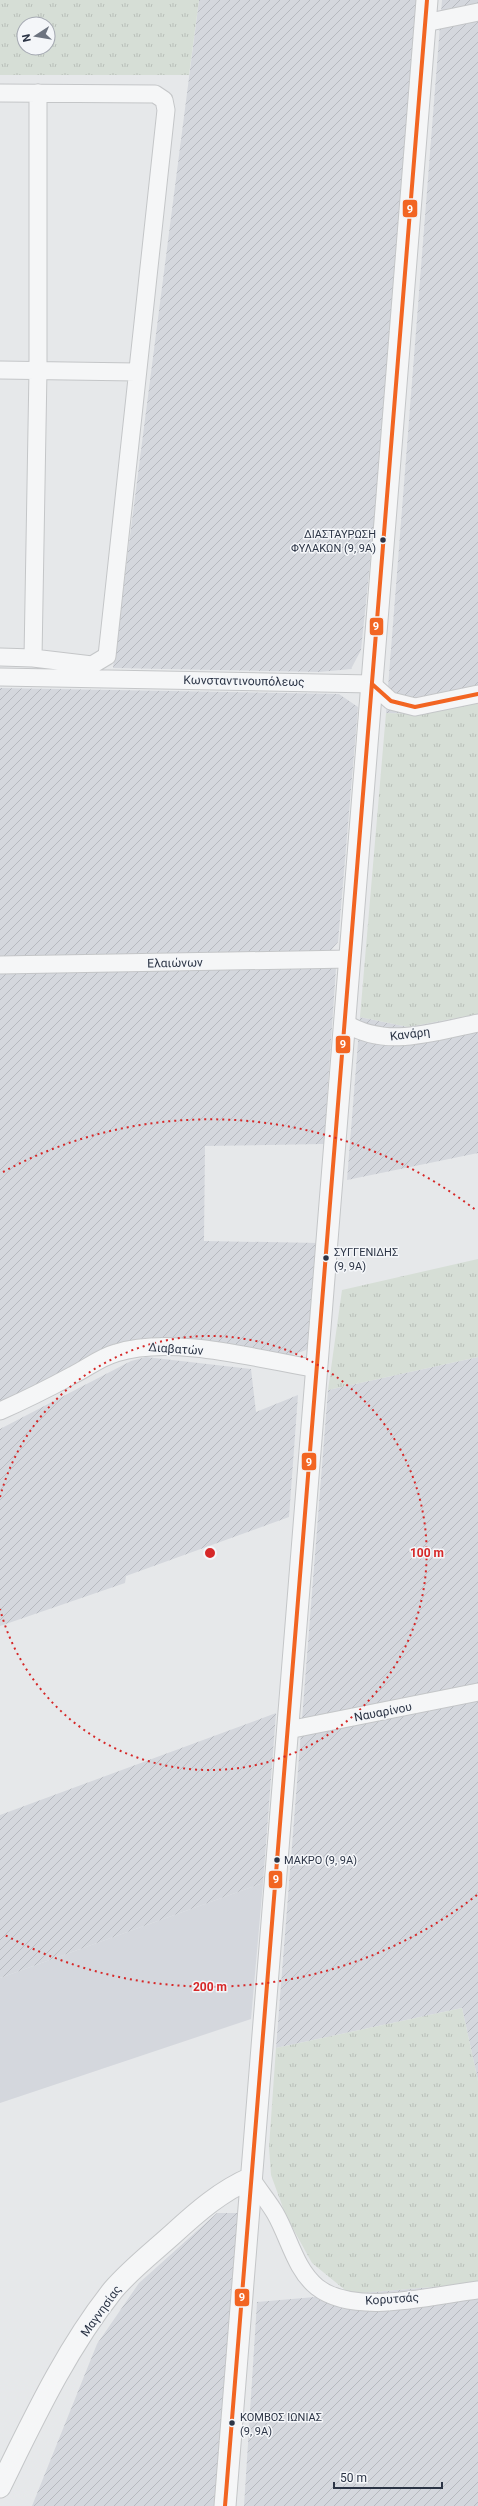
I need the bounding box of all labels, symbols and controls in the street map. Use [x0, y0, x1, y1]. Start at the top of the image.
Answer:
north arrow [16, 16, 56, 56]
text: N [19, 33, 34, 43]
line badge: 9 [402, 199, 418, 218]
text: 9 [407, 203, 413, 216]
place label: ΔΙΑΣΤΑΥΡΩΣΗ ΦΥΛΑΚΩΝ (9, 9Α) [291, 528, 376, 555]
marker: ΔΙΑΣΤΑΥΡΩΣΗ ΦΥΛΑΚΩΝ (9, 9Α) [378, 535, 388, 545]
line badge: 9 [369, 617, 384, 636]
text: 9 [373, 620, 379, 633]
street label: Κωνσταντινουπόλεως [183, 673, 305, 689]
street label: Ελαιώνων [147, 956, 203, 970]
street label: Κανάρη [389, 1025, 431, 1043]
line badge: 9 [335, 1035, 351, 1054]
text: 9 [340, 1038, 346, 1051]
place label: ΣΥΓΓΕΝΙΔΗΣ (9, 9Α) [334, 1246, 398, 1273]
marker: ΣΥΓΓΕΝΙΔΗΣ (9, 9Α) [321, 1253, 331, 1263]
street label: Διαβατών [148, 1340, 204, 1358]
line badge: 9 [301, 1452, 317, 1471]
text: 9 [306, 1456, 312, 1469]
centre of rings [203, 1546, 217, 1560]
text: 100 m [410, 1546, 444, 1560]
street label: Ναυαρίνου [353, 1700, 413, 1724]
place label: ΜΑΚΡΟ (9, 9Α) [284, 1854, 357, 1867]
marker: ΜΑΚΡΟ (9, 9Α) [272, 1855, 282, 1865]
line badge: 9 [268, 1870, 283, 1889]
text: 9 [273, 1873, 279, 1886]
text: 200 m [193, 1980, 227, 1994]
street label: Μαγνησίας [78, 2283, 124, 2339]
line badge: 9 [234, 2288, 250, 2307]
street label: Κορυτσάς [365, 2290, 419, 2308]
text: 9 [239, 2291, 245, 2304]
place label: ΚΟΜΒΟΣ ΙΩΝΙΑΣ (9, 9Α) [240, 2411, 322, 2438]
marker: ΚΟΜΒΟΣ ΙΩΝΙΑΣ (9, 9Α) [227, 2418, 237, 2428]
scale bar [334, 2464, 442, 2490]
text: 50 m [340, 2471, 367, 2485]

